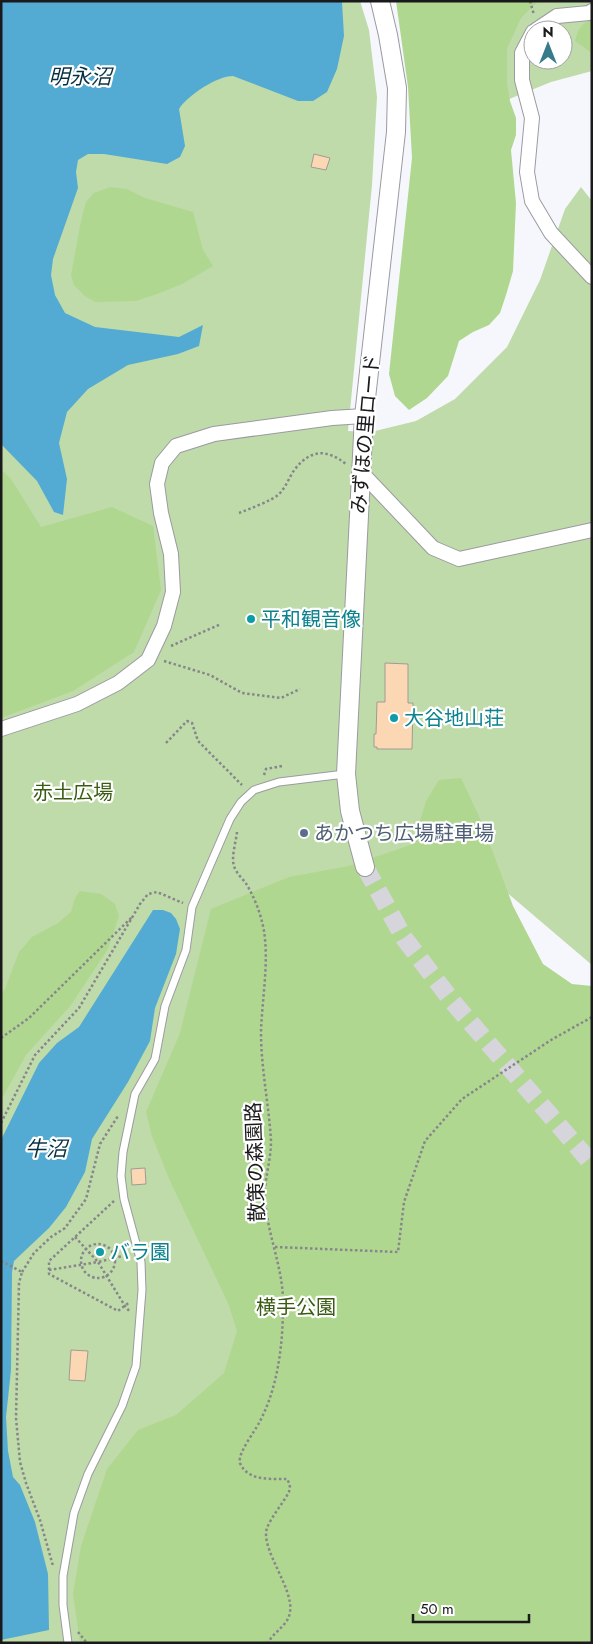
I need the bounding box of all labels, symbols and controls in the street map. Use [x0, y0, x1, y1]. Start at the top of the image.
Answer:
north arrow [523, 20, 573, 70]
text: N [542, 22, 554, 42]
water label: 明永沼 [49, 62, 114, 92]
street label: みずほの里ロード [344, 353, 387, 515]
place label: 平和観音像 [261, 605, 361, 634]
marker: 平和観音像 [245, 613, 257, 625]
place label: 大谷地山荘 [404, 704, 504, 733]
marker: 大谷地山荘 [388, 712, 400, 724]
park label: 赤土広場 [33, 778, 113, 807]
place label: あかつち広場駐車場 [314, 819, 494, 848]
marker: あかつち広場駐車場 [298, 827, 310, 839]
street label: 散策の森園路 [239, 1102, 272, 1222]
water label: 牛沼 [25, 1134, 70, 1164]
place label: バラ園 [110, 1238, 170, 1267]
marker: バラ園 [94, 1246, 106, 1258]
park label: 横手公園 [256, 1293, 336, 1322]
scale bar [413, 1592, 529, 1624]
text: 50 m [420, 1598, 454, 1620]

